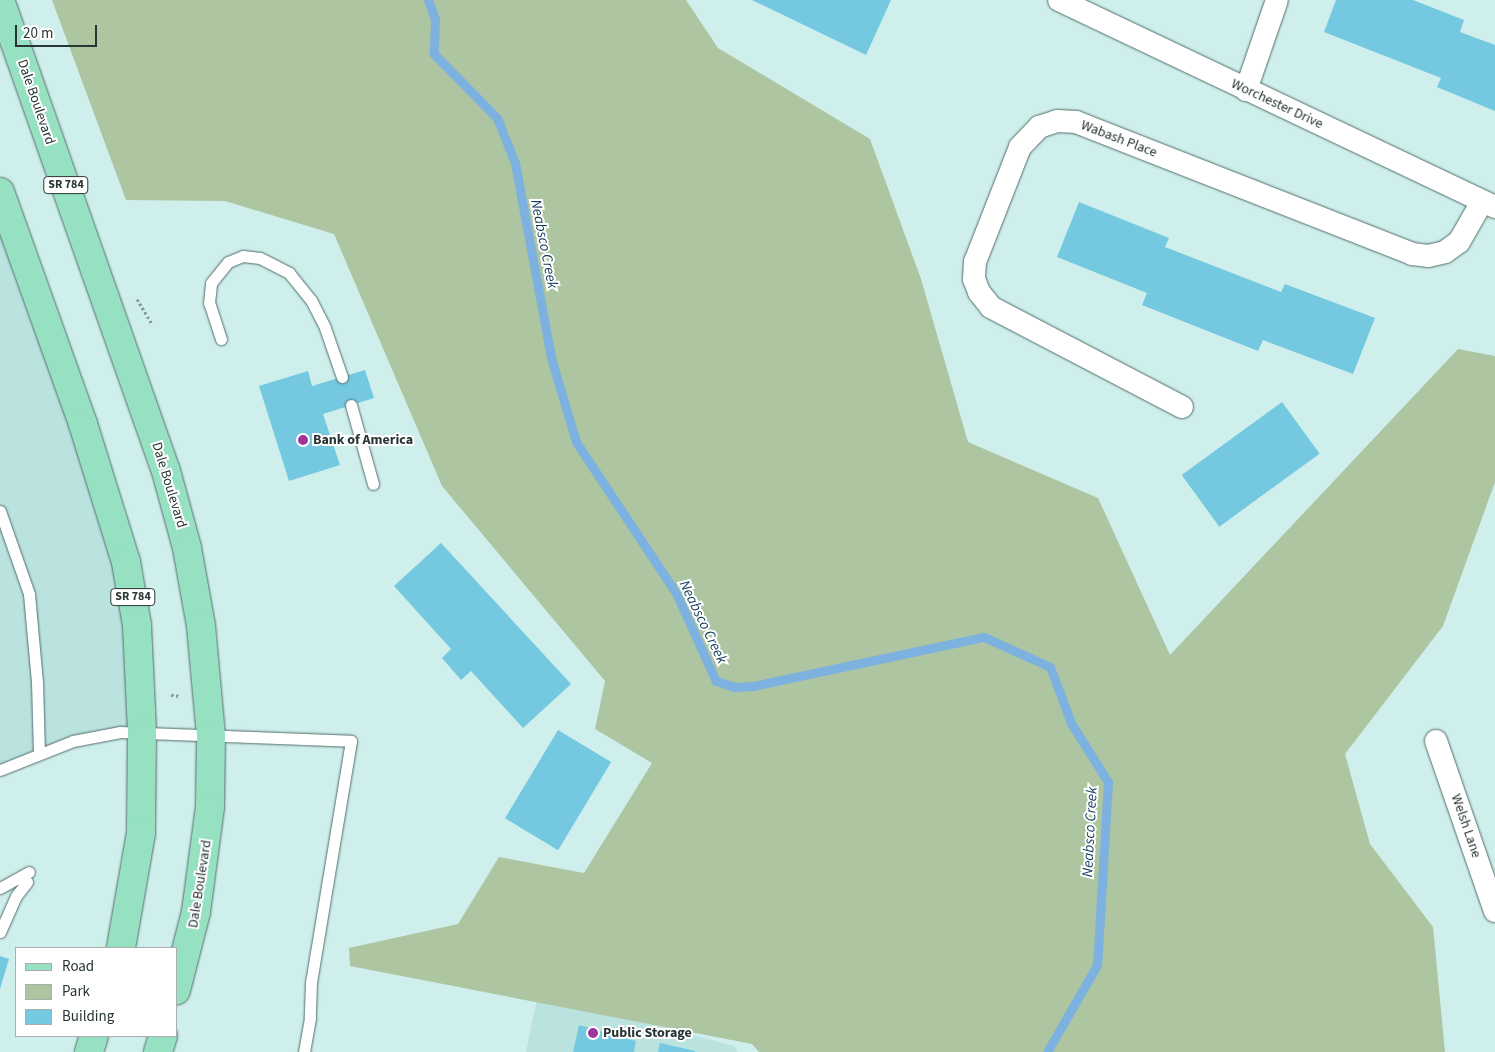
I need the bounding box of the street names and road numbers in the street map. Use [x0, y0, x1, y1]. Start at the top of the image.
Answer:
street label: Dale Boulevard [14, 57, 58, 147]
street label: Worchester Drive [1228, 75, 1326, 133]
street label: Wabash Place [1079, 117, 1159, 161]
road number: SR 784 [42, 176, 90, 194]
street label: Dale Boulevard [148, 440, 190, 530]
road number: SR 784 [109, 588, 157, 606]
street label: Welsh Lane [1447, 792, 1485, 860]
street label: Dale Boulevard [185, 839, 215, 929]

